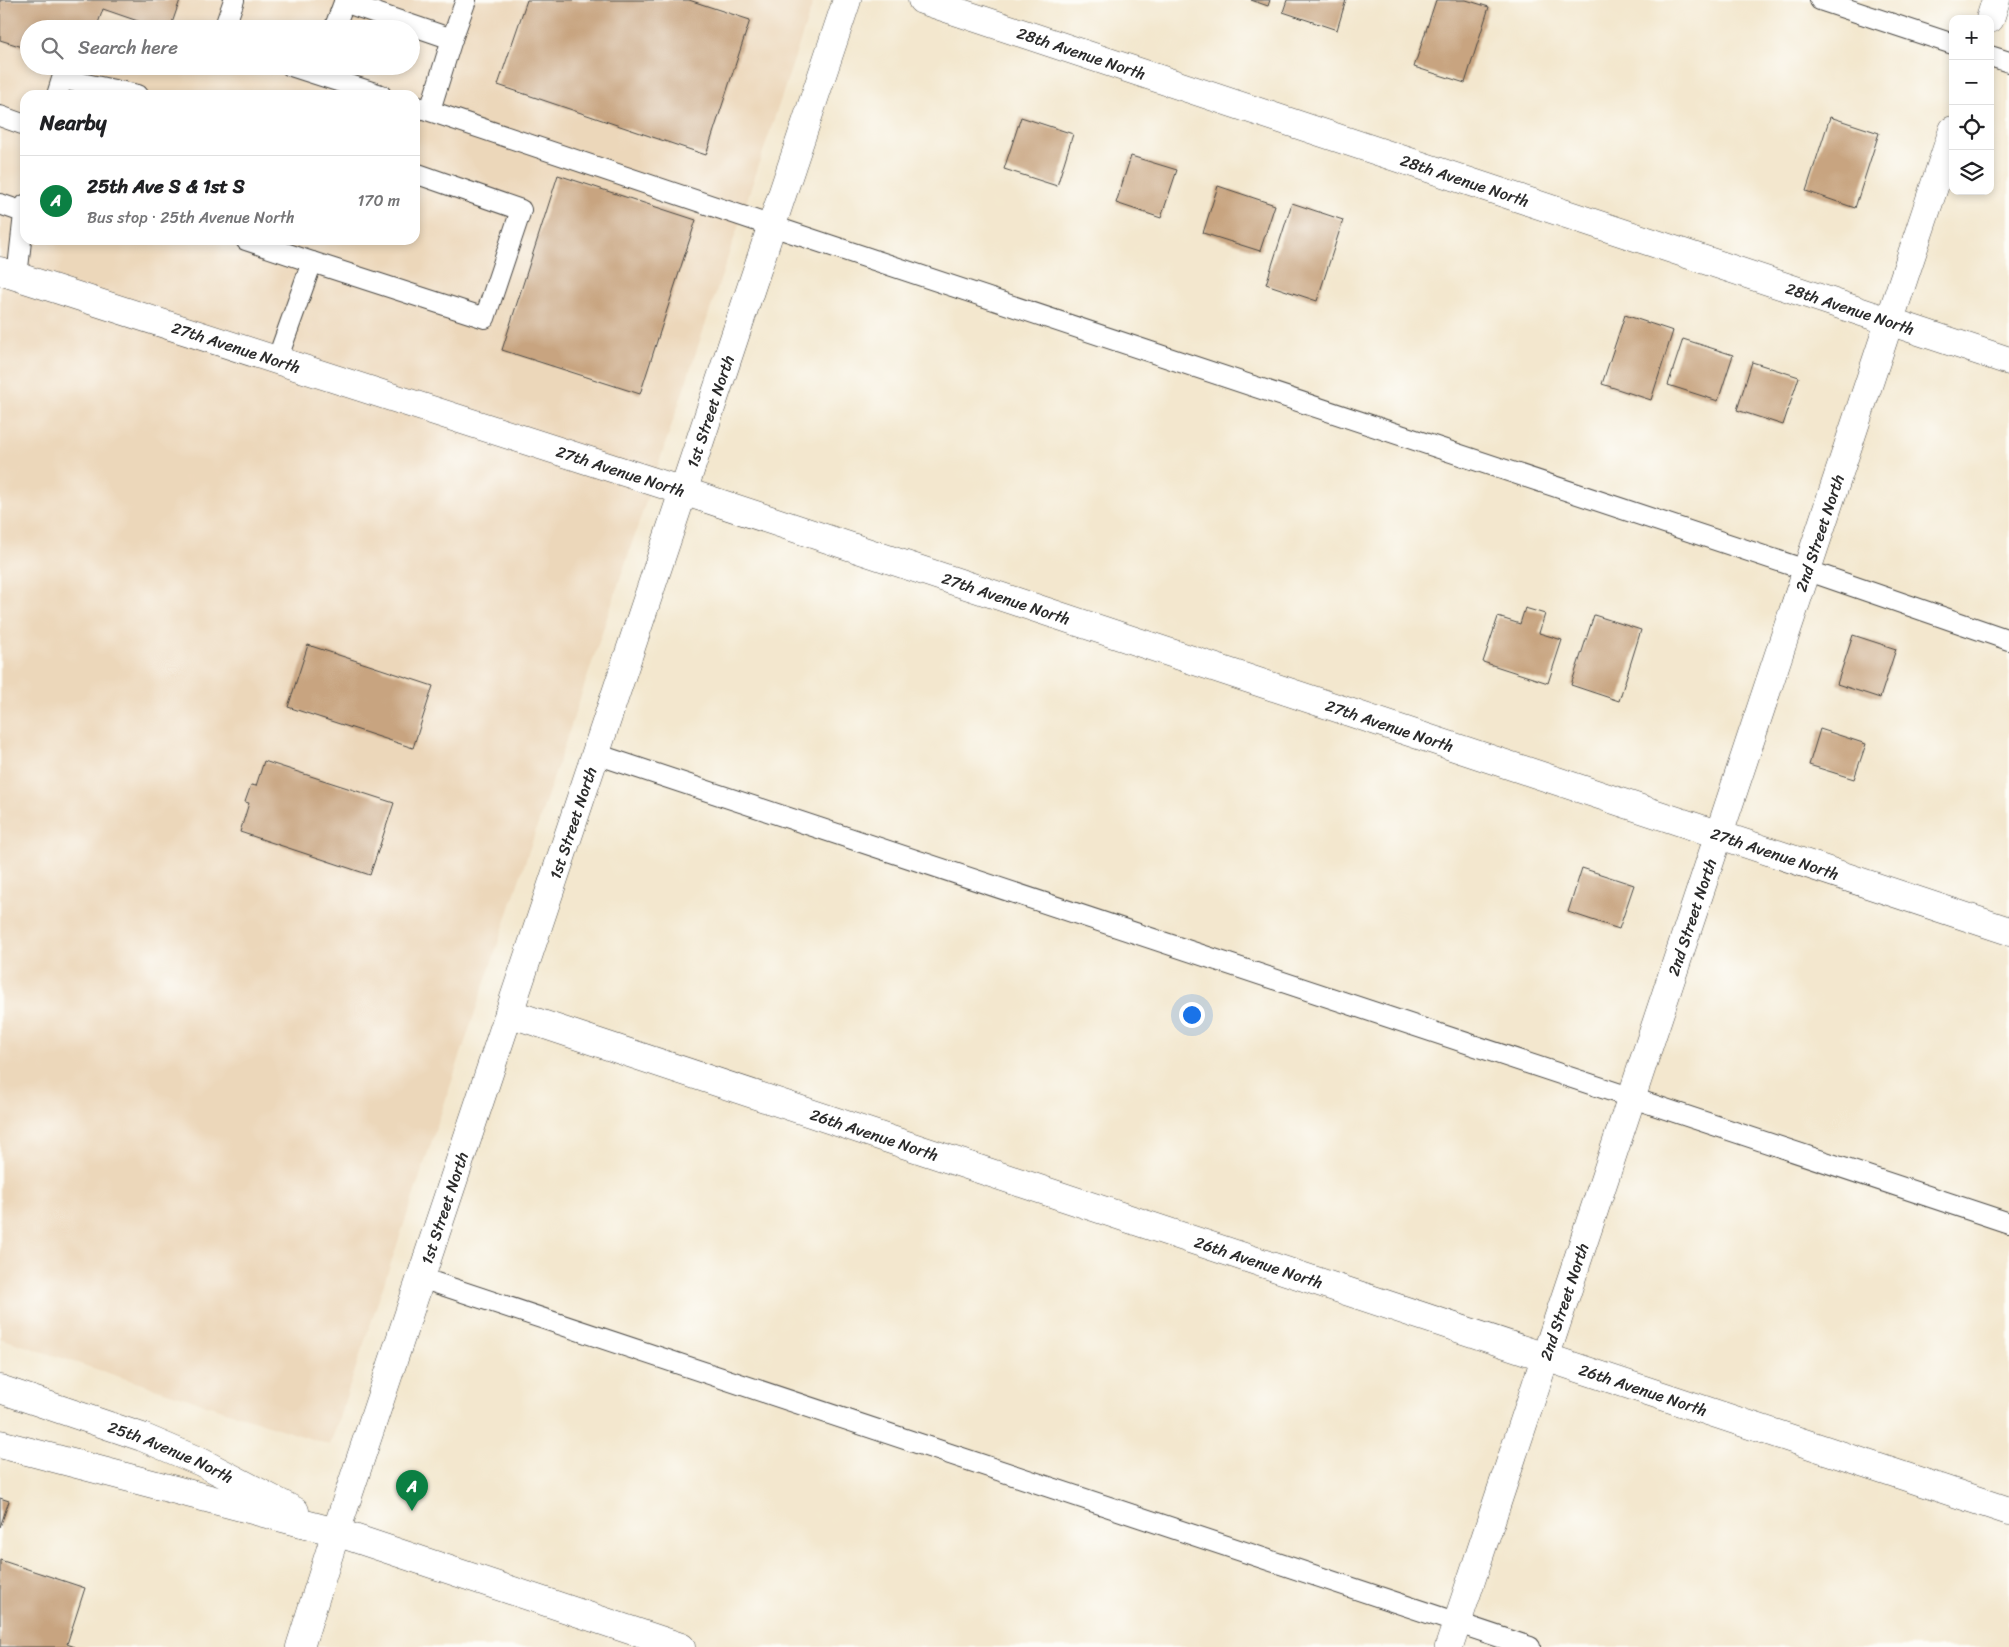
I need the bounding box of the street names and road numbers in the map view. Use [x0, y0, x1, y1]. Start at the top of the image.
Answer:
street label: 28th Avenue North [1013, 18, 1150, 88]
street label: 28th Avenue North [1397, 145, 1533, 215]
street label: 28th Avenue North [1782, 273, 1918, 343]
street label: 27th Avenue North [168, 313, 304, 381]
street label: 1st Street North [678, 351, 742, 471]
street label: 27th Avenue North [552, 437, 689, 505]
street label: 2nd Street North [1786, 470, 1852, 595]
street label: 27th Avenue North [938, 563, 1074, 633]
street label: 27th Avenue North [1321, 691, 1458, 760]
street label: 1st Street North [540, 763, 605, 883]
street label: 27th Avenue North [1707, 818, 1843, 888]
street label: 2nd Street North [1658, 855, 1724, 980]
street label: 26th Avenue North [806, 1099, 942, 1169]
street label: 1st Street North [412, 1148, 476, 1268]
street label: 26th Avenue North [1191, 1227, 1327, 1297]
street label: 2nd Street North [1531, 1239, 1597, 1364]
street label: 26th Avenue North [1575, 1355, 1711, 1424]
street label: 25th Avenue North [104, 1412, 239, 1491]

